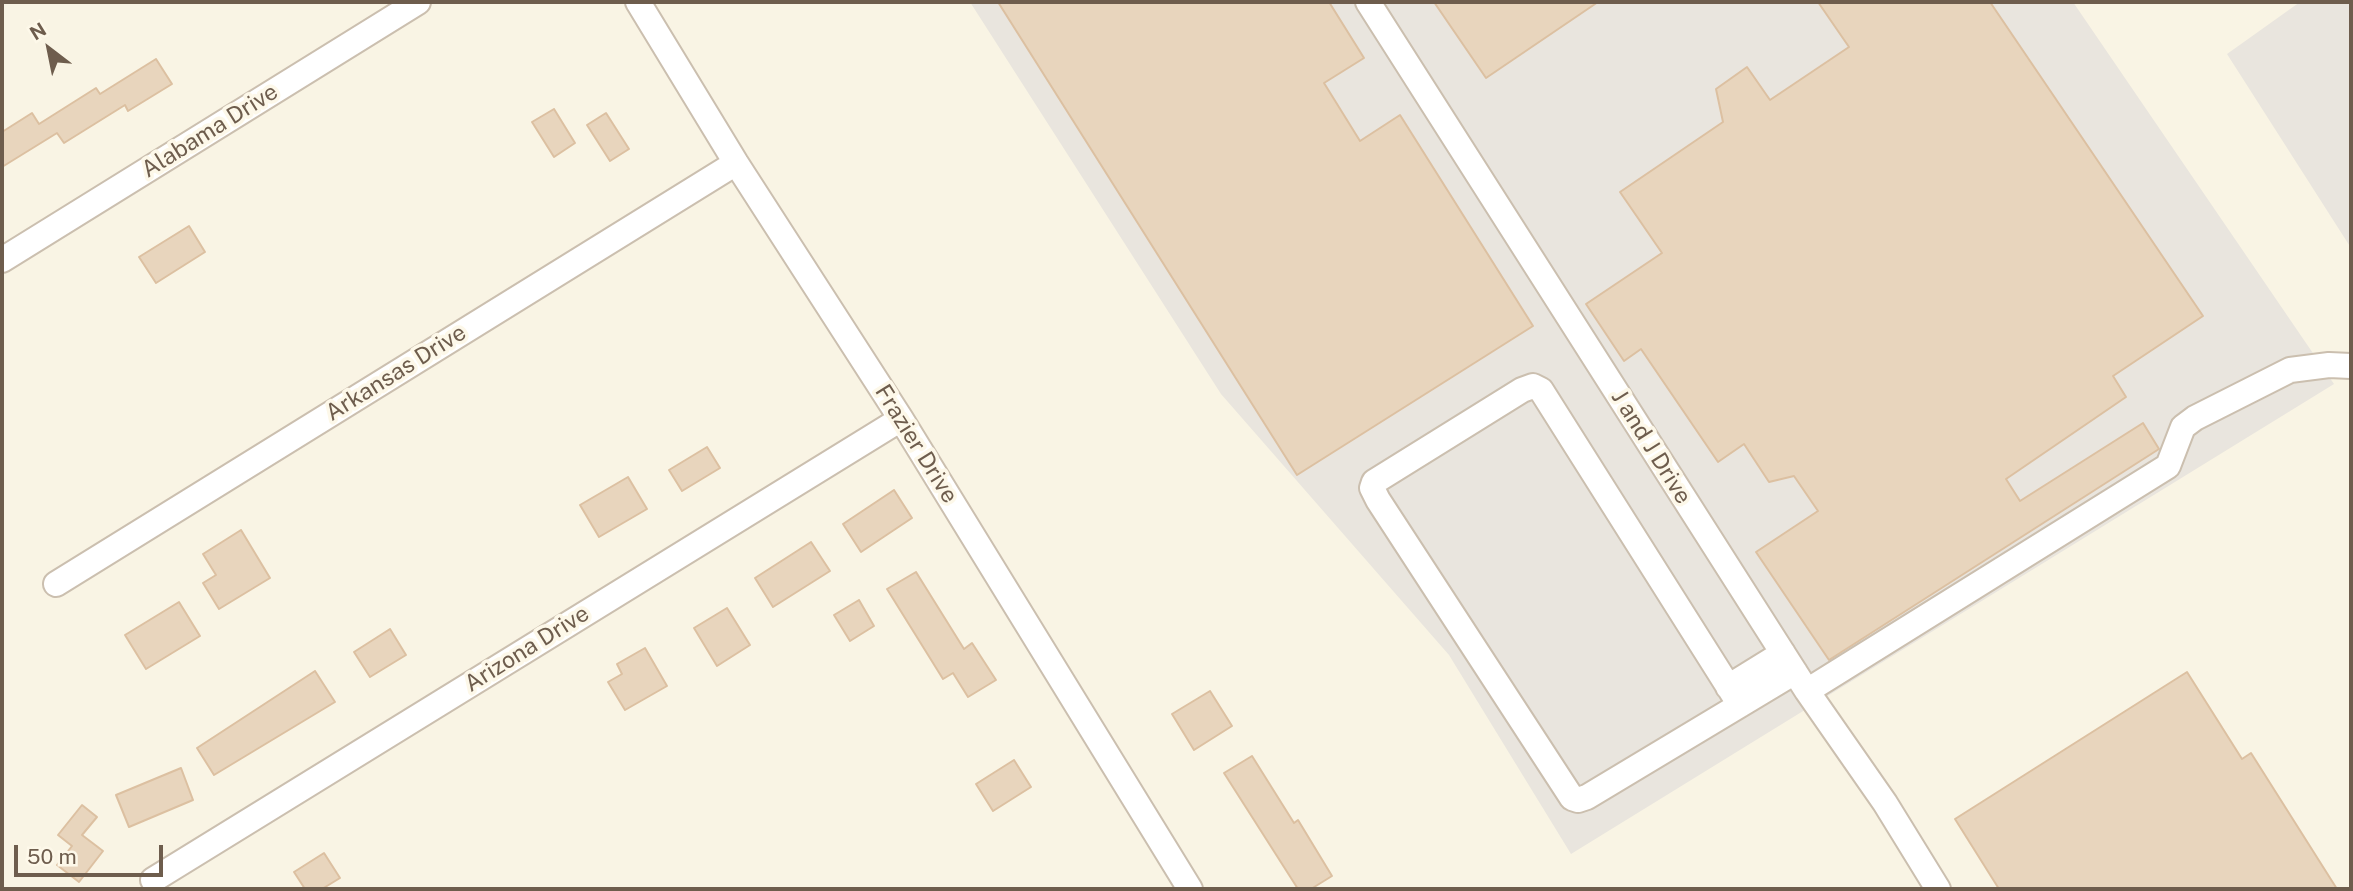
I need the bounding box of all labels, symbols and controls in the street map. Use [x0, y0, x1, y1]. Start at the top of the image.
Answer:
north arrow [14, 14, 84, 84]
text: N [26, 18, 50, 44]
street label: Alabama Drive [137, 78, 283, 184]
street label: Arkansas Drive [321, 319, 471, 427]
street label: Frazier Drive [869, 380, 963, 508]
street label: J and J Drive [1605, 385, 1697, 509]
street label: Arizona Drive [460, 600, 594, 698]
scale bar [18, 832, 166, 876]
text: 50 m [27, 844, 77, 869]

